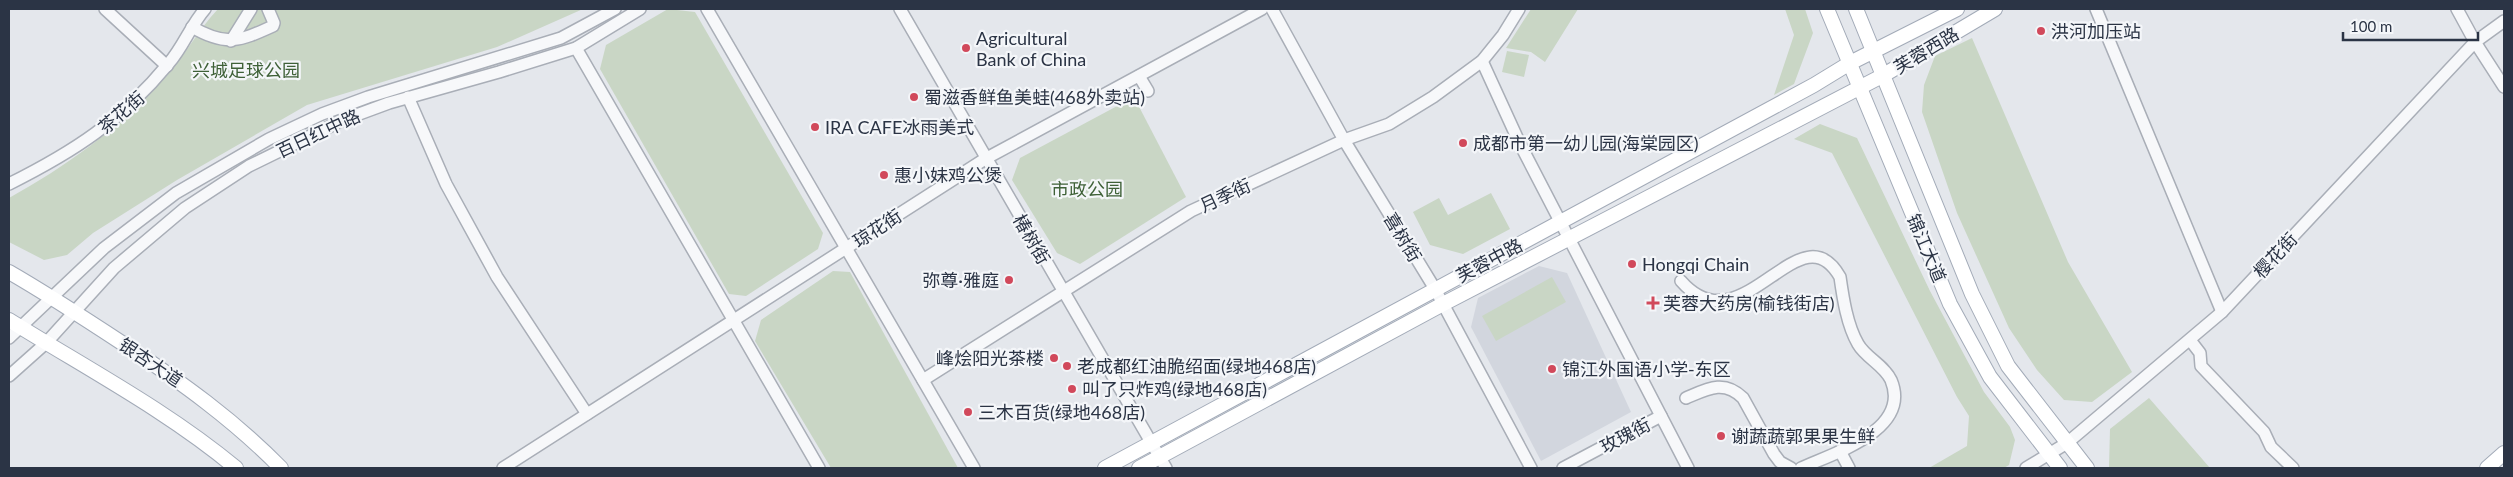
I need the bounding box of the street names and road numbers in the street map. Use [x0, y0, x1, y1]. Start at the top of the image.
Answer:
street label: 芙蓉西路 [1889, 22, 1963, 78]
street label: 茶花街 [93, 86, 149, 138]
street label: 百日红中路 [273, 104, 363, 162]
street label: 月季街 [1196, 174, 1254, 216]
street label: 琼花街 [848, 204, 906, 252]
street label: 喜树街 [1380, 208, 1426, 266]
street label: 椿树街 [1009, 210, 1055, 268]
street label: 锦江大道 [1903, 211, 1951, 285]
street label: 樱花街 [2249, 228, 2301, 282]
street label: 芙蓉中路 [1452, 233, 1526, 287]
street label: 银杏大道 [115, 333, 187, 391]
street label: 玫瑰街 [1596, 413, 1654, 457]

